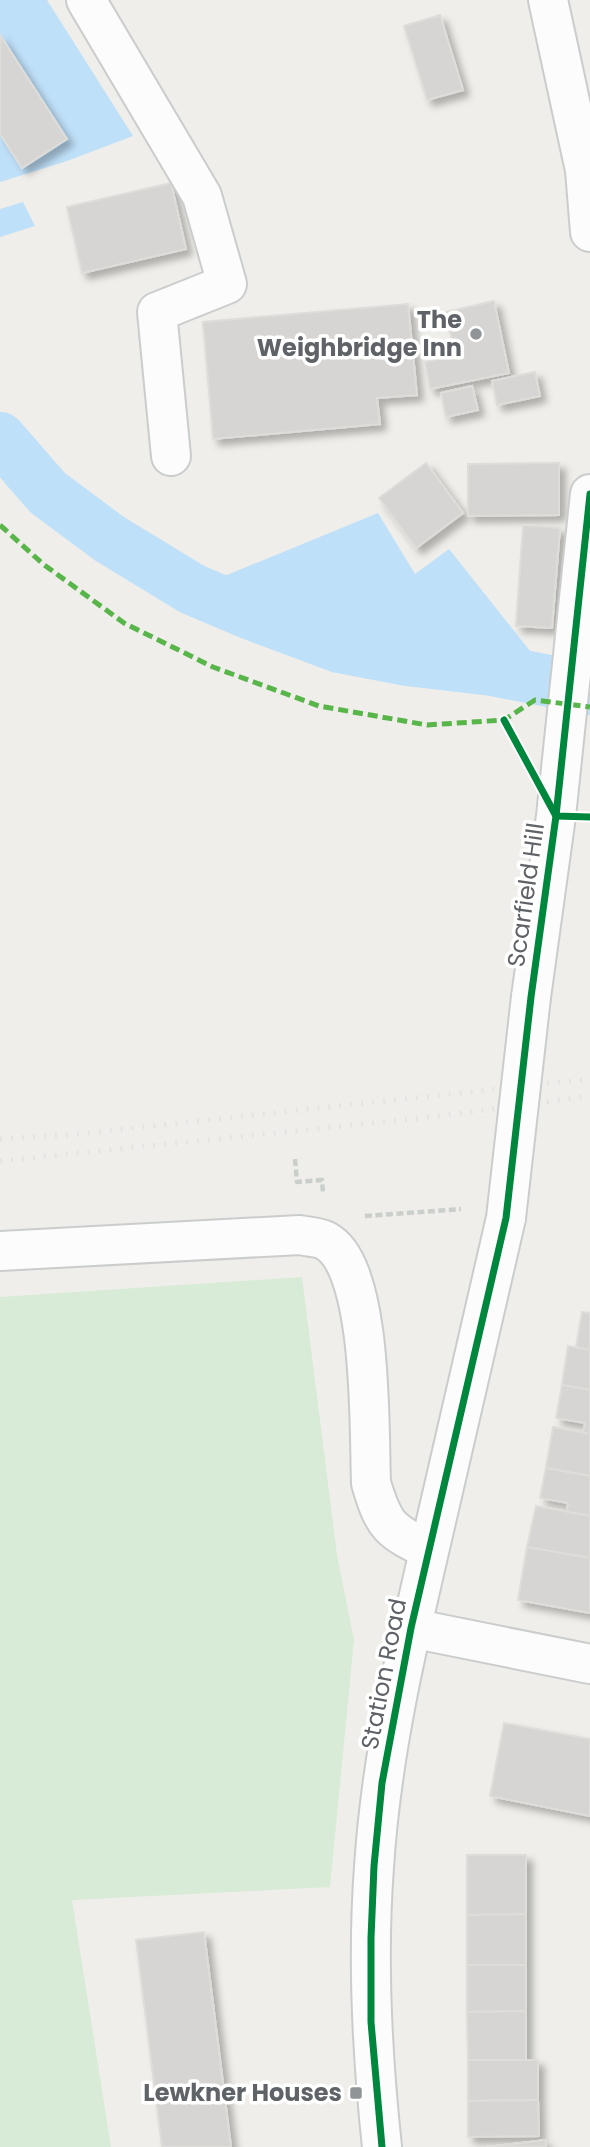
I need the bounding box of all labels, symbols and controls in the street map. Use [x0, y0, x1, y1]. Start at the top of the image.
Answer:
place label: The Weighbridge Inn [257, 303, 462, 364]
marker: The Weighbridge Inn [468, 326, 484, 342]
street label: Scarfield Hill [499, 821, 552, 969]
street label: Station Road [353, 1596, 414, 1752]
place label: Lewkner Houses [143, 2076, 342, 2109]
marker: Lewkner Houses [348, 2085, 364, 2101]

